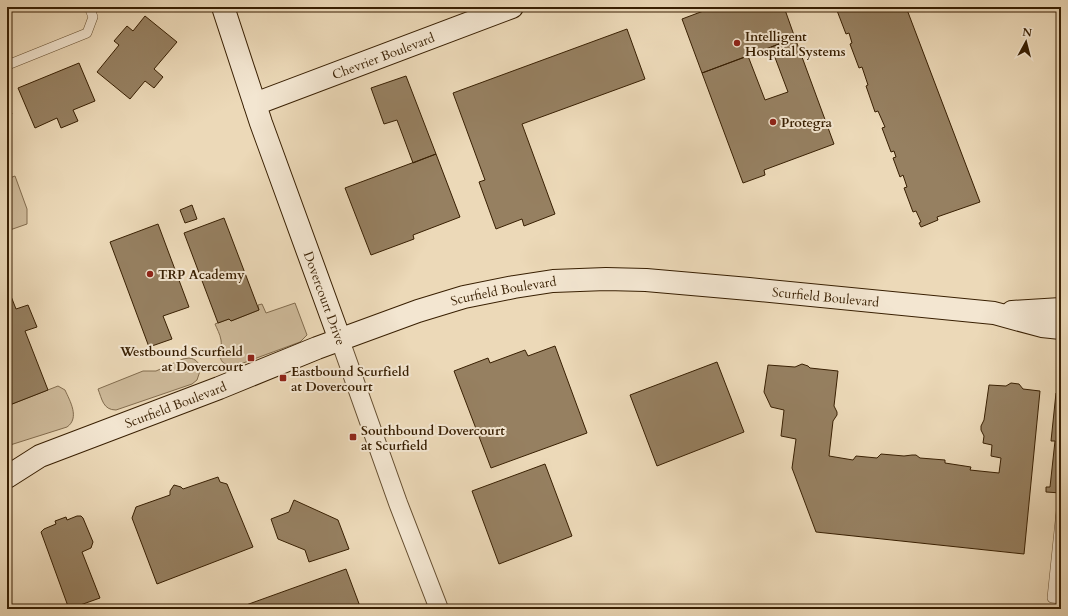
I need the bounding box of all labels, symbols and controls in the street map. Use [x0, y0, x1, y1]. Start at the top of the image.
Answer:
north arrow [1006, 22, 1046, 62]
text: N [1022, 25, 1033, 41]
place label: Intelligent Hospital Systems [745, 28, 846, 61]
street label: Chevrier Boulevard [330, 29, 437, 84]
marker: Intelligent Hospital Systems [732, 38, 742, 48]
place label: Protegra [781, 114, 833, 132]
marker: Protegra [768, 117, 778, 127]
street label: Dovercourt Drive [299, 249, 349, 348]
place label: TRP Academy [158, 266, 245, 284]
marker: TRP Academy [145, 269, 155, 279]
street label: Scurfield Boulevard [448, 273, 558, 311]
street label: Scurfield Boulevard [771, 283, 880, 312]
place label: Westbound Scurfield at Dovercourt [119, 343, 244, 376]
marker: Westbound Scurfield at Dovercourt [246, 353, 256, 363]
place label: Eastbound Scurfield at Dovercourt [291, 363, 410, 396]
marker: Eastbound Scurfield at Dovercourt [278, 373, 288, 383]
street label: Scurfield Boulevard [122, 378, 229, 433]
place label: Southbound Dovercourt at Scurfield [361, 422, 505, 455]
marker: Southbound Dovercourt at Scurfield [348, 432, 358, 442]

